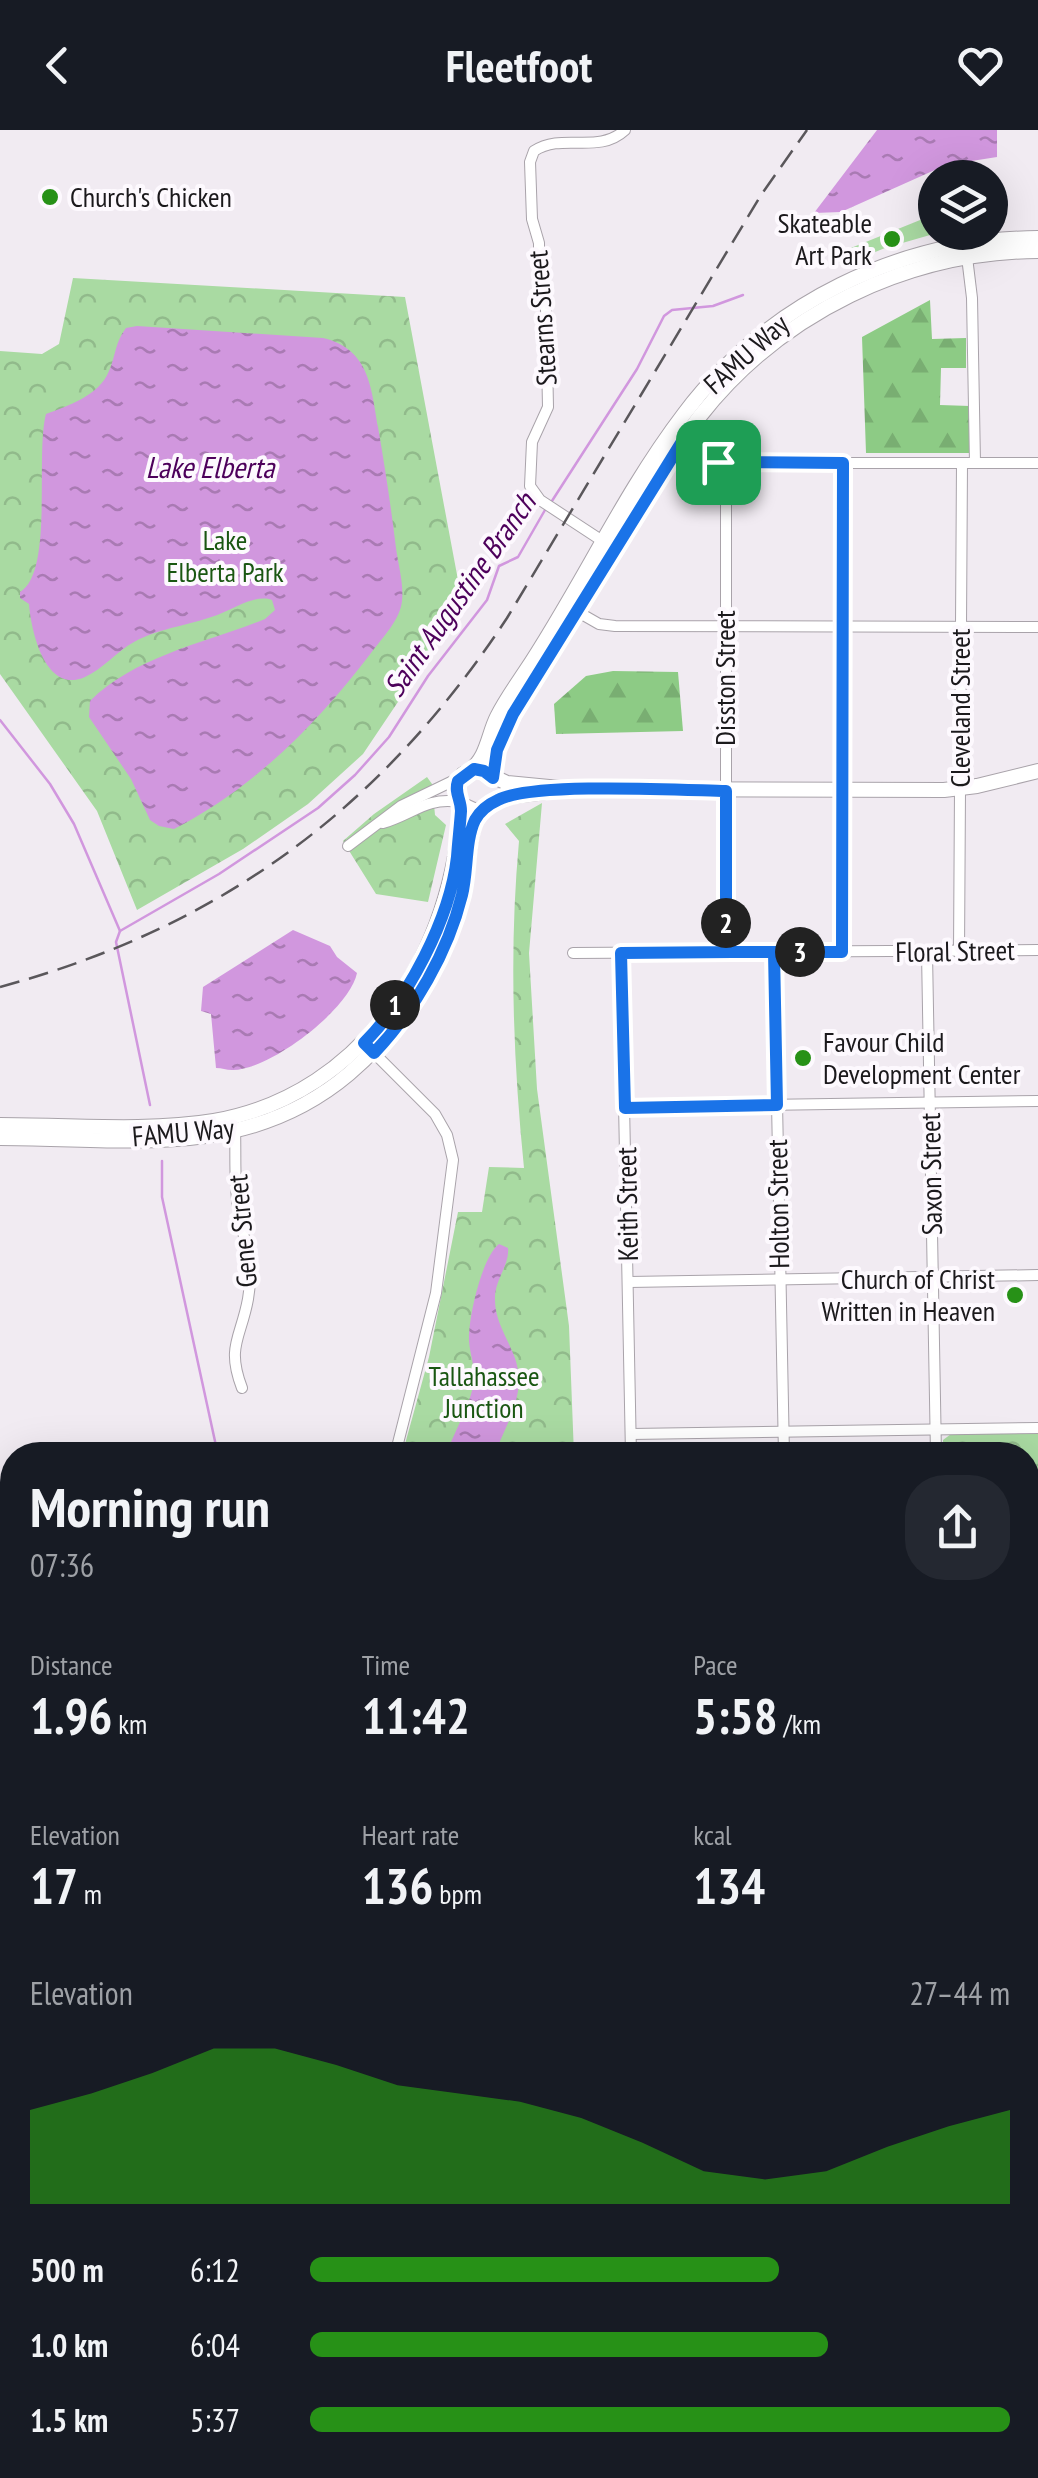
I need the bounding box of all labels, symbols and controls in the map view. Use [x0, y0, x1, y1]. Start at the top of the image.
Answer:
text: Fleetfoot [446, 36, 592, 94]
icon: back [30, 38, 85, 93]
icon: heart [953, 38, 1008, 93]
map controls [918, 160, 1008, 250]
button: layers [918, 160, 1008, 250]
place label: Church's Chicken [70, 178, 232, 215]
marker: Church's Chicken [39, 186, 61, 208]
place label: Skateable Art Park [777, 204, 872, 273]
marker: Skateable Art Park [881, 228, 903, 250]
street label: Stearns Street [518, 249, 565, 387]
street label: FAMU Way [695, 305, 796, 402]
pin [676, 420, 761, 505]
icon: arrive [691, 435, 746, 490]
water label: Lake Elberta [146, 447, 276, 486]
water label: Saint Augustine Branch [374, 483, 545, 704]
park label: Lake Elberta Park [166, 521, 284, 590]
street label: Disston Street [706, 610, 743, 746]
street label: Cleveland Street [941, 628, 978, 787]
pin: 2 [701, 898, 751, 948]
text: 2 [719, 904, 733, 941]
pin: 3 [775, 927, 825, 977]
street label: Floral Street [895, 931, 1015, 970]
text: 3 [793, 933, 807, 970]
pin: 1 [370, 980, 420, 1030]
text: 1 [388, 986, 402, 1023]
place label: Favour Child Development Center [823, 1023, 1021, 1092]
marker: Favour Child Development Center [792, 1047, 814, 1069]
street label: FAMU Way [130, 1109, 236, 1154]
street label: Saxon Street [911, 1112, 950, 1236]
street label: Holton Street [758, 1139, 797, 1269]
street label: Keith Street [607, 1146, 646, 1261]
street label: Gene Street [218, 1173, 265, 1289]
place label: Church of Christ Written in Heaven [822, 1260, 995, 1329]
marker: Church of Christ Written in Heaven [1004, 1284, 1026, 1306]
park label: Tallahassee Junction [429, 1357, 539, 1426]
text: Morning run [30, 1471, 270, 1542]
button: share [905, 1475, 1010, 1580]
text: 07:36 [30, 1544, 94, 1586]
text: Distance [30, 1646, 113, 1683]
text: Time [362, 1646, 410, 1683]
text: Pace [693, 1646, 737, 1683]
text: 1.96 [30, 1683, 112, 1748]
text: 11:42 [362, 1683, 470, 1748]
text: 5:58 [693, 1683, 778, 1748]
text: km [112, 1705, 147, 1742]
text: /km [778, 1705, 821, 1742]
text: Elevation [30, 1816, 120, 1853]
text: Heart rate [362, 1816, 459, 1853]
text: kcal [693, 1816, 732, 1853]
text: 17 [30, 1853, 78, 1918]
text: 136 [362, 1853, 433, 1918]
text: 134 [693, 1853, 765, 1918]
text: m [78, 1875, 102, 1912]
text: bpm [433, 1875, 482, 1912]
text: Elevation [30, 1972, 133, 2014]
text: 27–44 m [909, 1972, 1010, 2014]
text: 500 m [30, 2249, 104, 2291]
text: 6:12 [190, 2249, 240, 2291]
text: 1.0 km [30, 2324, 108, 2366]
text: 6:04 [190, 2324, 240, 2366]
text: 1.5 km [30, 2399, 108, 2441]
text: 5:37 [190, 2399, 240, 2441]

